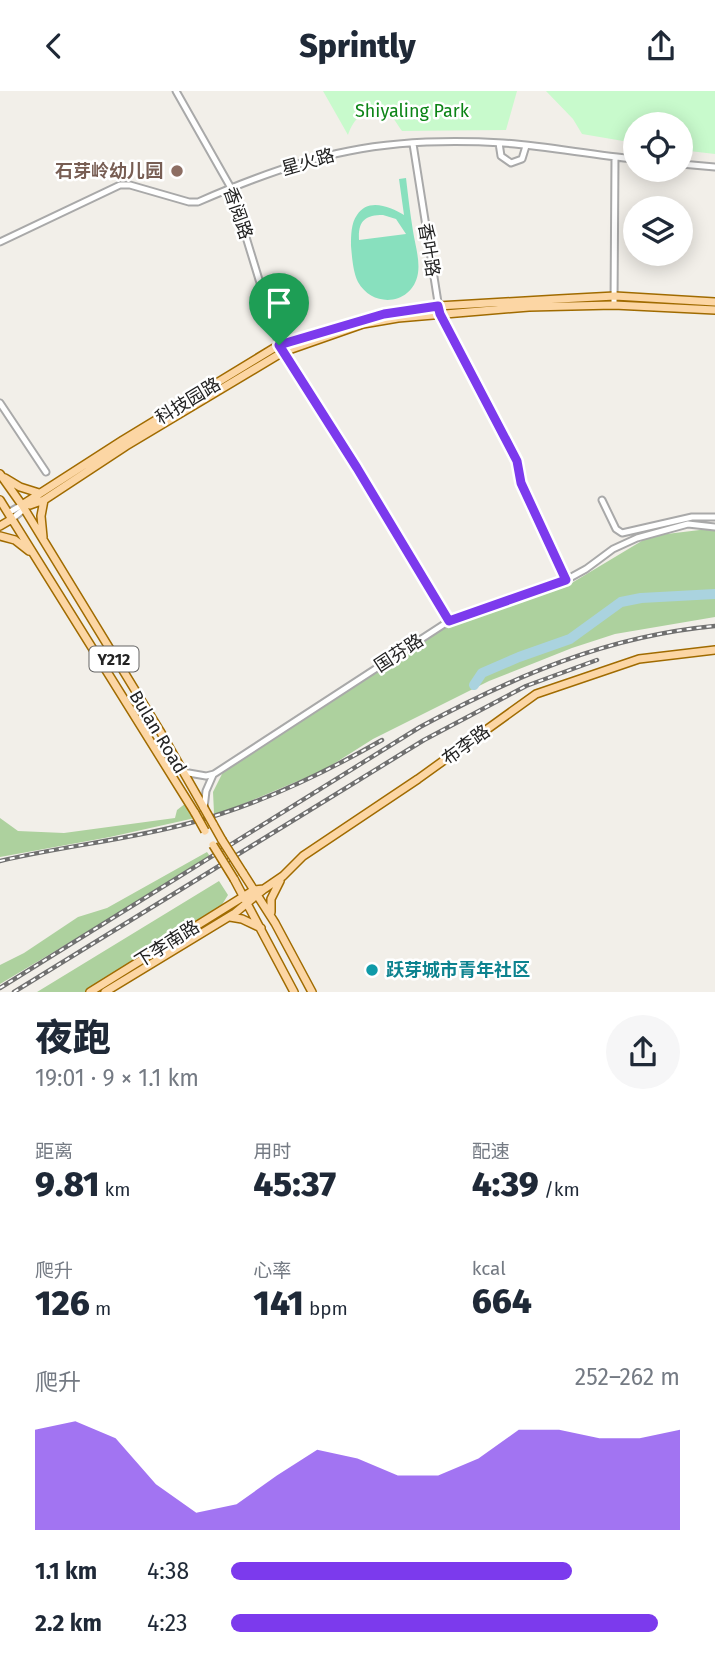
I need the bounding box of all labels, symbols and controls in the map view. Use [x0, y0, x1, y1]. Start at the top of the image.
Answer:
icon: back [35, 27, 73, 65]
text: Sprintly [299, 27, 416, 65]
icon: share [642, 27, 680, 65]
park label: Shiyaling Park [355, 100, 470, 122]
map controls [623, 112, 693, 266]
button: locate [623, 112, 693, 182]
street label: 星火路 [279, 144, 337, 180]
place label: 石芽岭幼儿园 [55, 160, 163, 182]
marker: 石芽岭幼儿园 [169, 163, 185, 179]
street label: 香阅路 [219, 184, 257, 242]
button: layers [623, 196, 693, 266]
street label: 香叶路 [414, 222, 444, 278]
pin [249, 273, 309, 345]
icon: arrive [260, 284, 298, 322]
street label: 科技园路 [151, 373, 225, 429]
street label: 国芬路 [370, 629, 428, 677]
road number: Y212 [90, 646, 138, 671]
street label: Bulan Road [125, 686, 191, 778]
street label: 布李路 [438, 720, 494, 770]
street label: 下李南路 [131, 916, 203, 972]
place label: 跃芽城市青年社区 [386, 959, 530, 981]
marker: 跃芽城市青年社区 [364, 962, 380, 978]
text: 夜跑 [35, 1015, 111, 1061]
button: share [606, 1015, 680, 1089]
text: 19:01 · 9 × 1.1 km [35, 1064, 199, 1092]
text: 距离 [35, 1140, 73, 1163]
text: 用时 [253, 1140, 291, 1163]
text: 配速 [472, 1140, 510, 1163]
text: 9.81 [35, 1163, 100, 1205]
text: 45:37 [253, 1163, 336, 1205]
text: 4:39 [472, 1163, 539, 1205]
text: km [100, 1178, 131, 1201]
text: /km [539, 1178, 580, 1201]
text: kcal [472, 1257, 506, 1280]
text: 爬升 [35, 1259, 73, 1282]
text: 心率 [253, 1259, 291, 1282]
text: 664 [472, 1280, 532, 1322]
text: 126 [35, 1282, 90, 1324]
text: 141 [253, 1282, 304, 1324]
text: m [90, 1297, 111, 1320]
text: bpm [304, 1297, 348, 1320]
text: 252–262 m [575, 1363, 680, 1391]
text: 爬升 [35, 1368, 81, 1396]
text: 1.1 km [35, 1557, 97, 1585]
text: 4:38 [147, 1557, 189, 1585]
text: 2.2 km [35, 1609, 102, 1637]
text: 4:23 [147, 1609, 188, 1637]

